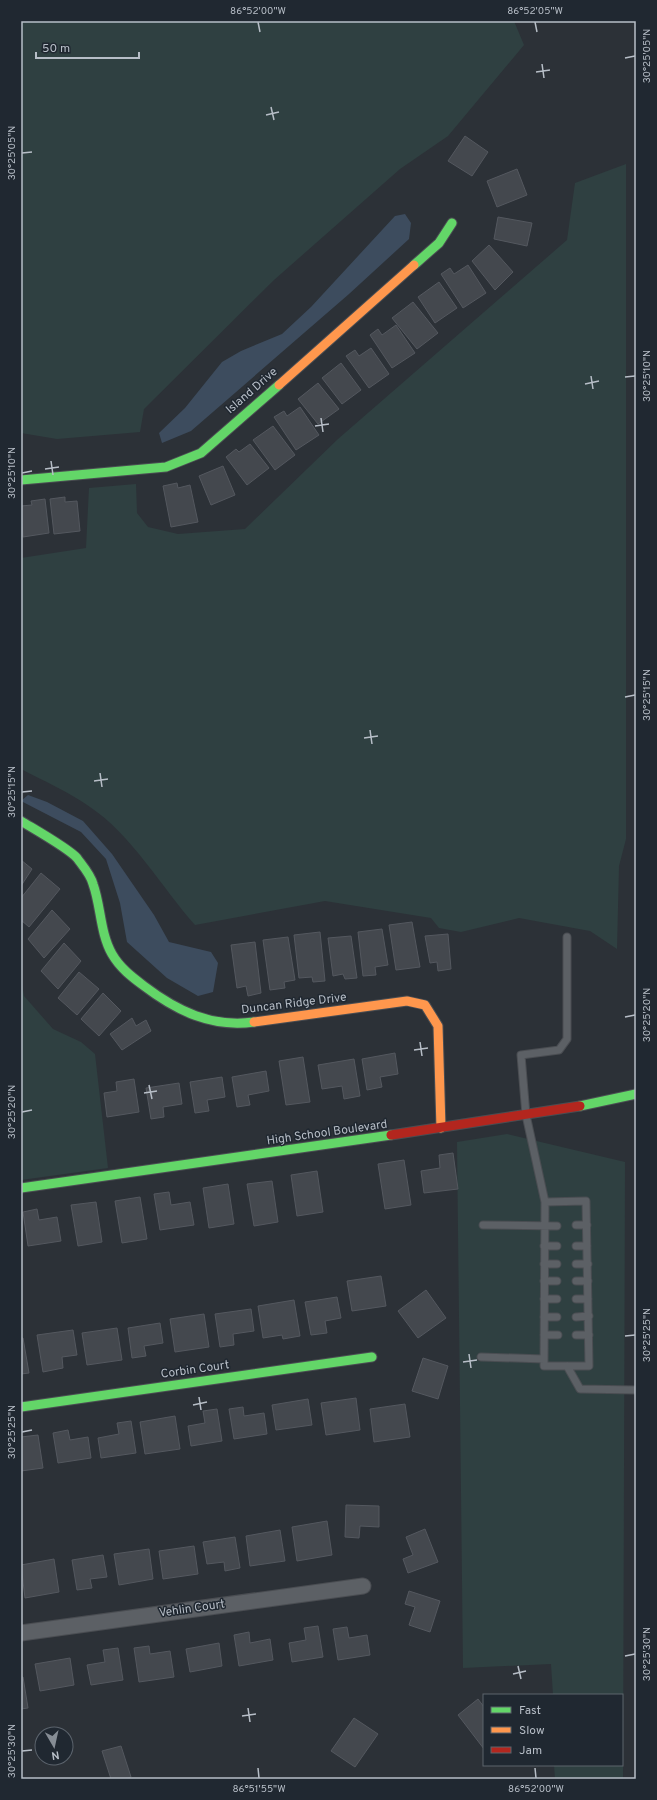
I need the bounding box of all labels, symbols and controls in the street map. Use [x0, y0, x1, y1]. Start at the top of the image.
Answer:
text: 86°52'00"W [230, 5, 286, 18]
text: 86°52'05"W [507, 5, 563, 18]
text: 30°25'05"N [641, 29, 654, 83]
scale bar [36, 34, 139, 60]
text: 50 m [42, 41, 70, 57]
text: 30°25'05"N [6, 126, 19, 180]
text: 30°25'10"N [641, 350, 654, 402]
street label: Island Drive [223, 364, 281, 418]
text: 30°25'10"N [6, 447, 19, 499]
text: 30°25'15"N [641, 669, 654, 721]
text: 30°25'15"N [6, 766, 19, 818]
text: 30°25'20"N [641, 988, 654, 1042]
street label: Duncan Ridge Drive [240, 990, 348, 1018]
text: 30°25'20"N [6, 1085, 19, 1139]
street label: High School Boulevard [266, 1117, 388, 1149]
text: 30°25'25"N [641, 1308, 654, 1362]
street label: Corbin Court [160, 1357, 230, 1383]
text: 30°25'25"N [6, 1405, 19, 1459]
street label: Vehlin Court [158, 1596, 226, 1622]
text: 30°25'30"N [641, 1627, 654, 1681]
legend [483, 1694, 623, 1766]
text: Fast [519, 1703, 541, 1719]
text: Slow [519, 1723, 545, 1739]
text: 30°25'30"N [6, 1724, 19, 1778]
north arrow [34, 1726, 74, 1766]
text: Jam [519, 1743, 542, 1759]
text: N [50, 1747, 60, 1762]
text: 86°51'55"W [232, 1783, 286, 1796]
text: 86°52'00"W [508, 1783, 564, 1796]

